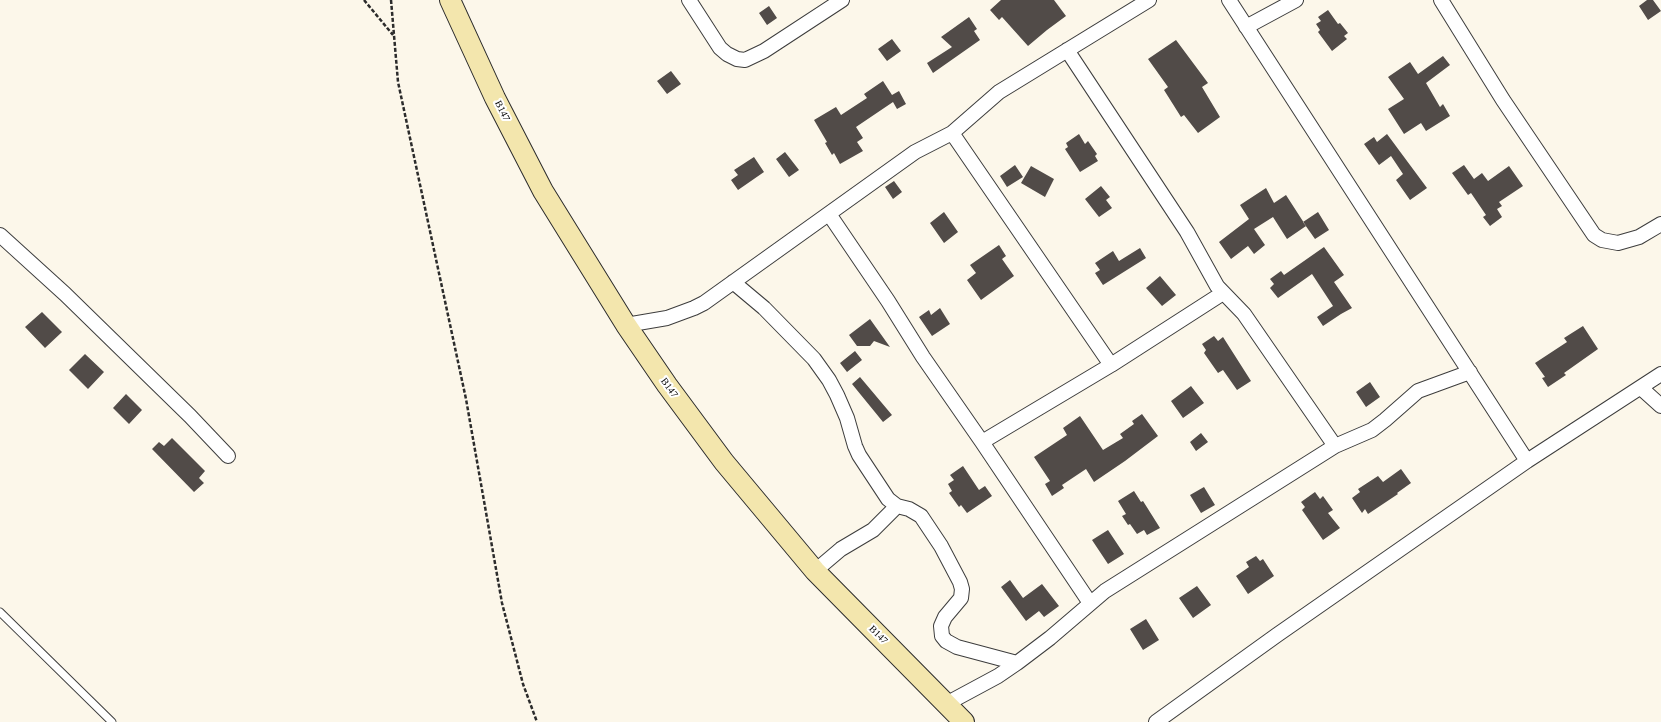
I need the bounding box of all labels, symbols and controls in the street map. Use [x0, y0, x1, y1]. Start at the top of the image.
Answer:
street label: B147 [492, 99, 512, 123]
street label: B147 [658, 376, 680, 400]
street label: B147 [866, 623, 890, 647]

